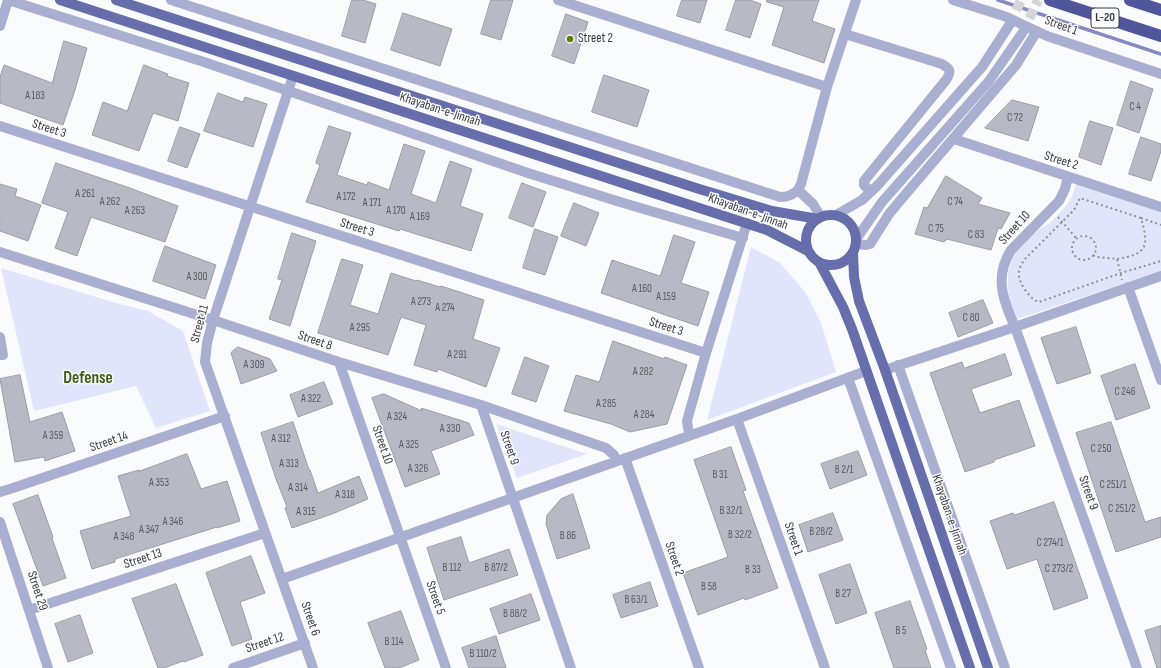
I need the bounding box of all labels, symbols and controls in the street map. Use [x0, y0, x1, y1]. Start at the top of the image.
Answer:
road number: L-20 [1091, 8, 1119, 28]
street label: Street 1 [1042, 13, 1080, 39]
place label: Street 2 [578, 31, 613, 47]
marker: Street 2 [565, 34, 575, 44]
house number: A 183 [25, 89, 45, 103]
street label: Khayaban-e-Jinnah [398, 90, 482, 130]
house number: C 4 [1129, 100, 1141, 114]
house number: C 72 [1007, 111, 1023, 125]
street label: Street 3 [30, 116, 68, 142]
street label: Street 2 [1042, 148, 1080, 174]
house number: A 261 [75, 187, 95, 201]
house number: A 172 [336, 190, 356, 204]
street label: Khayaban-e-Jinnah [706, 190, 790, 234]
house number: A 262 [100, 195, 120, 209]
house number: C 74 [947, 195, 963, 209]
house number: A 171 [363, 196, 381, 210]
house number: A 263 [125, 204, 145, 218]
house number: A 170 [386, 204, 406, 218]
street label: Street 10 [996, 208, 1034, 248]
house number: A 169 [410, 210, 430, 224]
street label: Street 3 [338, 215, 376, 241]
house number: C 75 [928, 222, 944, 236]
house number: C 83 [968, 228, 984, 242]
house number: A 300 [187, 270, 207, 284]
house number: A 160 [632, 282, 652, 296]
house number: A 159 [656, 290, 676, 304]
house number: A 273 [411, 295, 431, 309]
house number: A 274 [435, 301, 455, 315]
street label: Street 11 [187, 303, 213, 345]
house number: C 80 [963, 311, 979, 325]
street label: Street 3 [647, 314, 685, 340]
house number: A 295 [350, 321, 370, 335]
street label: Street 8 [296, 328, 334, 354]
house number: A 291 [447, 348, 467, 362]
house number: A 309 [244, 358, 264, 372]
house number: A 282 [633, 365, 653, 379]
district label: Defense [63, 369, 113, 389]
house number: C 246 [1115, 385, 1135, 399]
house number: A 322 [301, 392, 321, 406]
house number: A 285 [596, 397, 616, 411]
house number: A 284 [634, 408, 654, 422]
house number: A 324 [387, 410, 407, 424]
house number: A 330 [440, 422, 460, 436]
street label: Street 10 [368, 424, 396, 466]
street label: Street 14 [88, 428, 130, 456]
house number: A 359 [43, 429, 63, 443]
street label: Street 9 [496, 429, 522, 467]
house number: A 312 [271, 432, 291, 446]
house number: A 325 [399, 438, 419, 452]
house number: C 250 [1091, 442, 1111, 456]
house number: A 313 [279, 457, 299, 471]
house number: A 326 [408, 462, 428, 476]
house number: B 2/1 [835, 463, 853, 477]
house number: B 31 [712, 468, 728, 482]
street label: Khayaban-e-Jinnah [928, 473, 970, 557]
street label: Street 9 [1075, 474, 1101, 512]
house number: A 353 [149, 476, 169, 490]
house number: C 251/1 [1099, 478, 1127, 492]
house number: A 314 [288, 481, 308, 495]
house number: A 318 [335, 488, 355, 502]
house number: C 251/2 [1108, 502, 1136, 516]
house number: B 32/1 [719, 504, 743, 518]
house number: A 315 [296, 505, 316, 519]
house number: A 346 [163, 515, 183, 529]
street label: Street 1 [780, 520, 806, 558]
house number: A 347 [139, 523, 159, 537]
house number: B 28/2 [809, 525, 833, 539]
house number: B 32/2 [728, 528, 752, 542]
house number: B 86 [560, 529, 576, 543]
house number: A 348 [114, 530, 134, 544]
house number: C 274/1 [1036, 536, 1064, 550]
street label: Street 2 [661, 540, 687, 578]
street label: Street 13 [122, 545, 164, 573]
house number: B 112 [443, 561, 461, 575]
house number: B 87/2 [484, 561, 508, 575]
house number: C 273/2 [1045, 562, 1073, 576]
house number: B 33 [745, 563, 761, 577]
street label: Street 29 [23, 569, 51, 613]
street label: Street 5 [422, 579, 448, 617]
house number: B 58 [701, 580, 717, 594]
house number: B 27 [835, 587, 851, 601]
house number: B 63/1 [624, 593, 648, 607]
street label: Street 6 [297, 600, 323, 638]
house number: B 88/2 [503, 607, 527, 621]
house number: B 5 [895, 624, 907, 638]
street label: Street 12 [244, 629, 286, 657]
house number: B 114 [385, 635, 403, 649]
house number: B 110/2 [470, 647, 496, 661]

